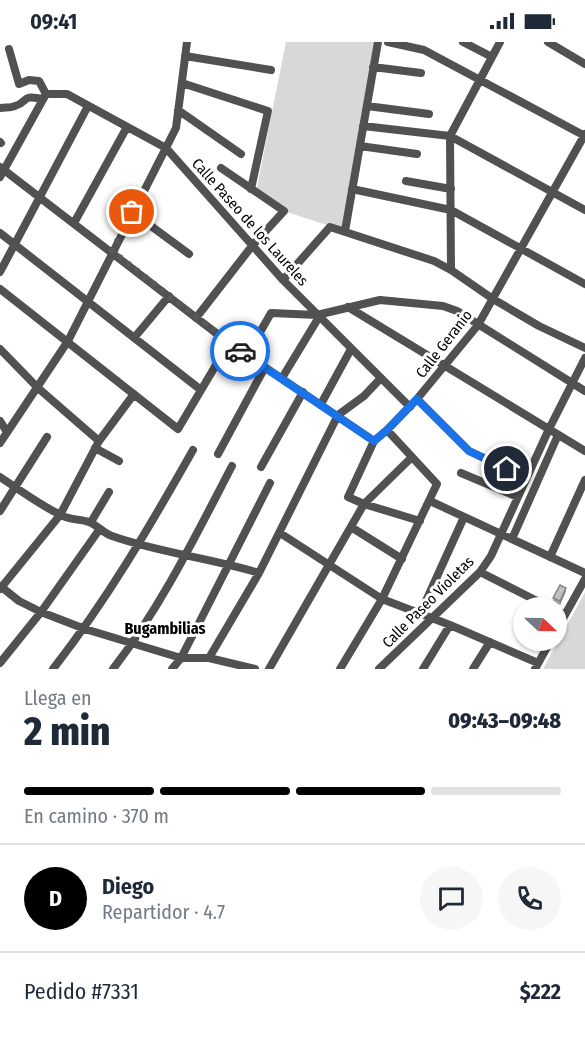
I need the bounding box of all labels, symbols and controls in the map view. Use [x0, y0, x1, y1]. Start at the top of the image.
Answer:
text: 09:41 [30, 8, 77, 35]
street label: Calle Paseo de los Laureles [188, 155, 312, 289]
pin [106, 186, 157, 237]
icon: bag [115, 195, 148, 228]
street label: Calle Geranio [412, 306, 476, 382]
courier [210, 321, 270, 381]
icon: car [224, 335, 257, 368]
pin [481, 443, 532, 494]
icon: home [490, 452, 523, 485]
street label: Calle Paseo Violetas [378, 552, 478, 652]
north arrow [513, 597, 567, 651]
map controls [513, 597, 567, 651]
district label: Bugambilias [124, 619, 206, 638]
text: Llega en [24, 686, 92, 710]
text: 09:43–09:48 [448, 707, 561, 734]
text: 2 min [24, 709, 110, 755]
text: En camino · 370 m [24, 804, 169, 828]
button: chat [420, 867, 483, 930]
button: phone [498, 867, 561, 930]
text: Diego [102, 873, 154, 900]
text: D [49, 885, 62, 912]
text: Repartidor · 4.7 [102, 900, 225, 924]
text: Pedido #7331 [24, 978, 139, 1005]
text: $222 [520, 978, 561, 1005]

